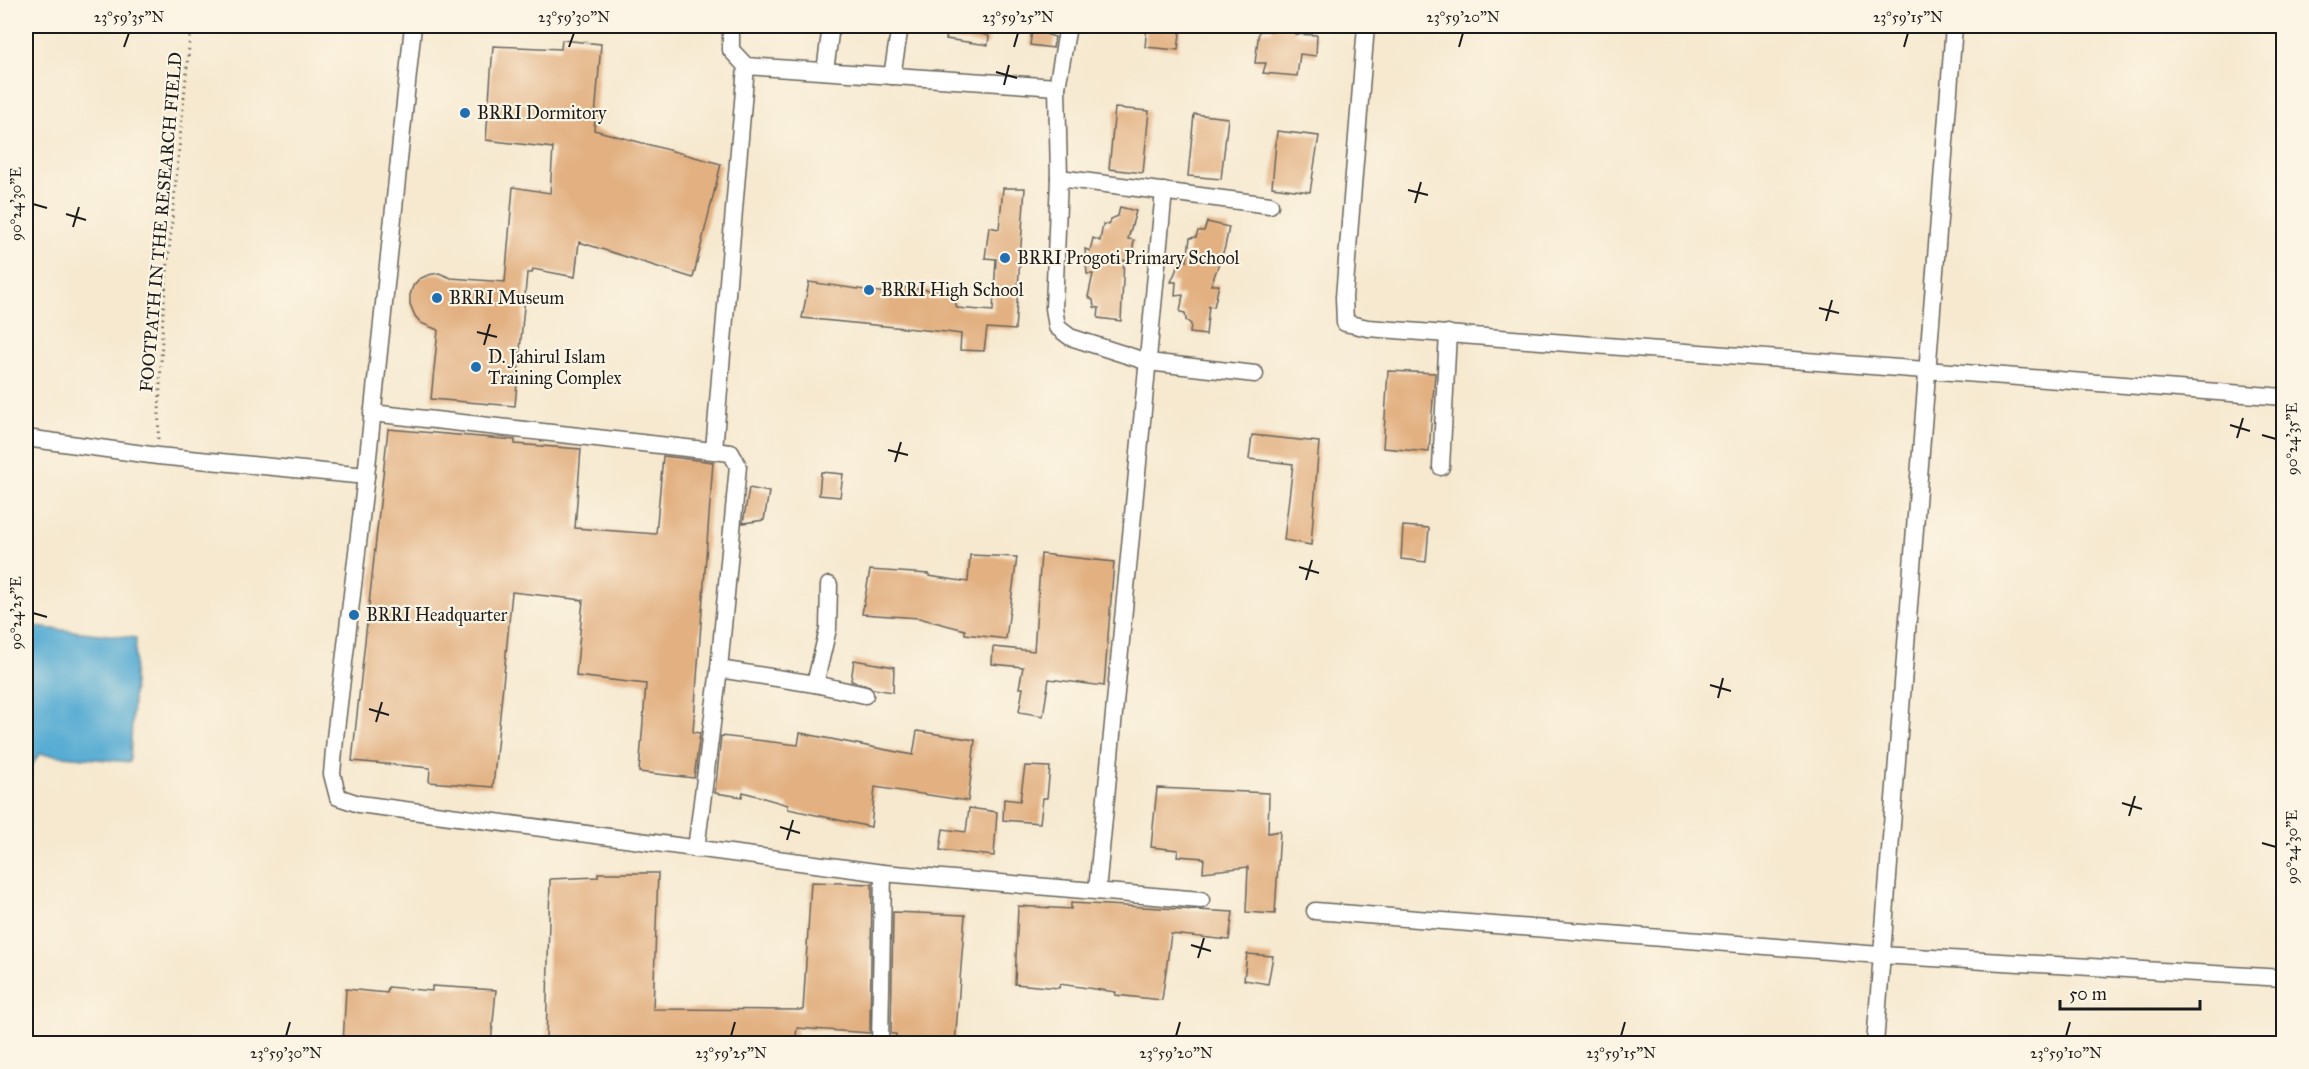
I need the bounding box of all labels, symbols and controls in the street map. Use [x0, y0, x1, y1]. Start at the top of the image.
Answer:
text: 23°59'35"N [94, 8, 164, 26]
text: 23°59'30"N [538, 8, 610, 26]
text: 23°59'25"N [982, 8, 1054, 26]
text: 23°59'20"N [1426, 8, 1500, 26]
text: 23°59'15"N [1873, 8, 1943, 26]
street label: FOOTPATH IN THE RESEARCH FIELD [135, 51, 187, 393]
place label: BRRI Dormitory [477, 102, 607, 124]
marker: BRRI Dormitory [458, 106, 472, 120]
text: 90°24'30"E [7, 167, 25, 241]
place label: BRRI Progoti Primary School [1017, 247, 1240, 270]
marker: BRRI Progoti Primary School [998, 251, 1012, 265]
place label: BRRI High School [881, 279, 1024, 302]
marker: BRRI High School [862, 283, 876, 297]
place label: BRRI Museum [449, 287, 564, 309]
marker: BRRI Museum [430, 291, 444, 305]
place label: D. Jahirul Islam Training Complex [488, 346, 622, 390]
marker: D. Jahirul Islam Training Complex [469, 360, 483, 374]
text: 90°24'35"E [2283, 403, 2301, 475]
text: 90°24'25"E [7, 576, 25, 650]
place label: BRRI Headquarter [366, 604, 508, 627]
marker: BRRI Headquarter [347, 608, 361, 622]
text: 90°24'30"E [2283, 810, 2301, 884]
scale bar [2060, 973, 2200, 1011]
text: 50 m [2069, 983, 2107, 1005]
text: 23°59'30"N [250, 1044, 322, 1062]
text: 23°59'25"N [695, 1044, 767, 1062]
text: 23°59'20"N [1139, 1044, 1213, 1062]
text: 23°59'15"N [1586, 1044, 1656, 1062]
text: 23°59'10"N [2030, 1044, 2102, 1062]

